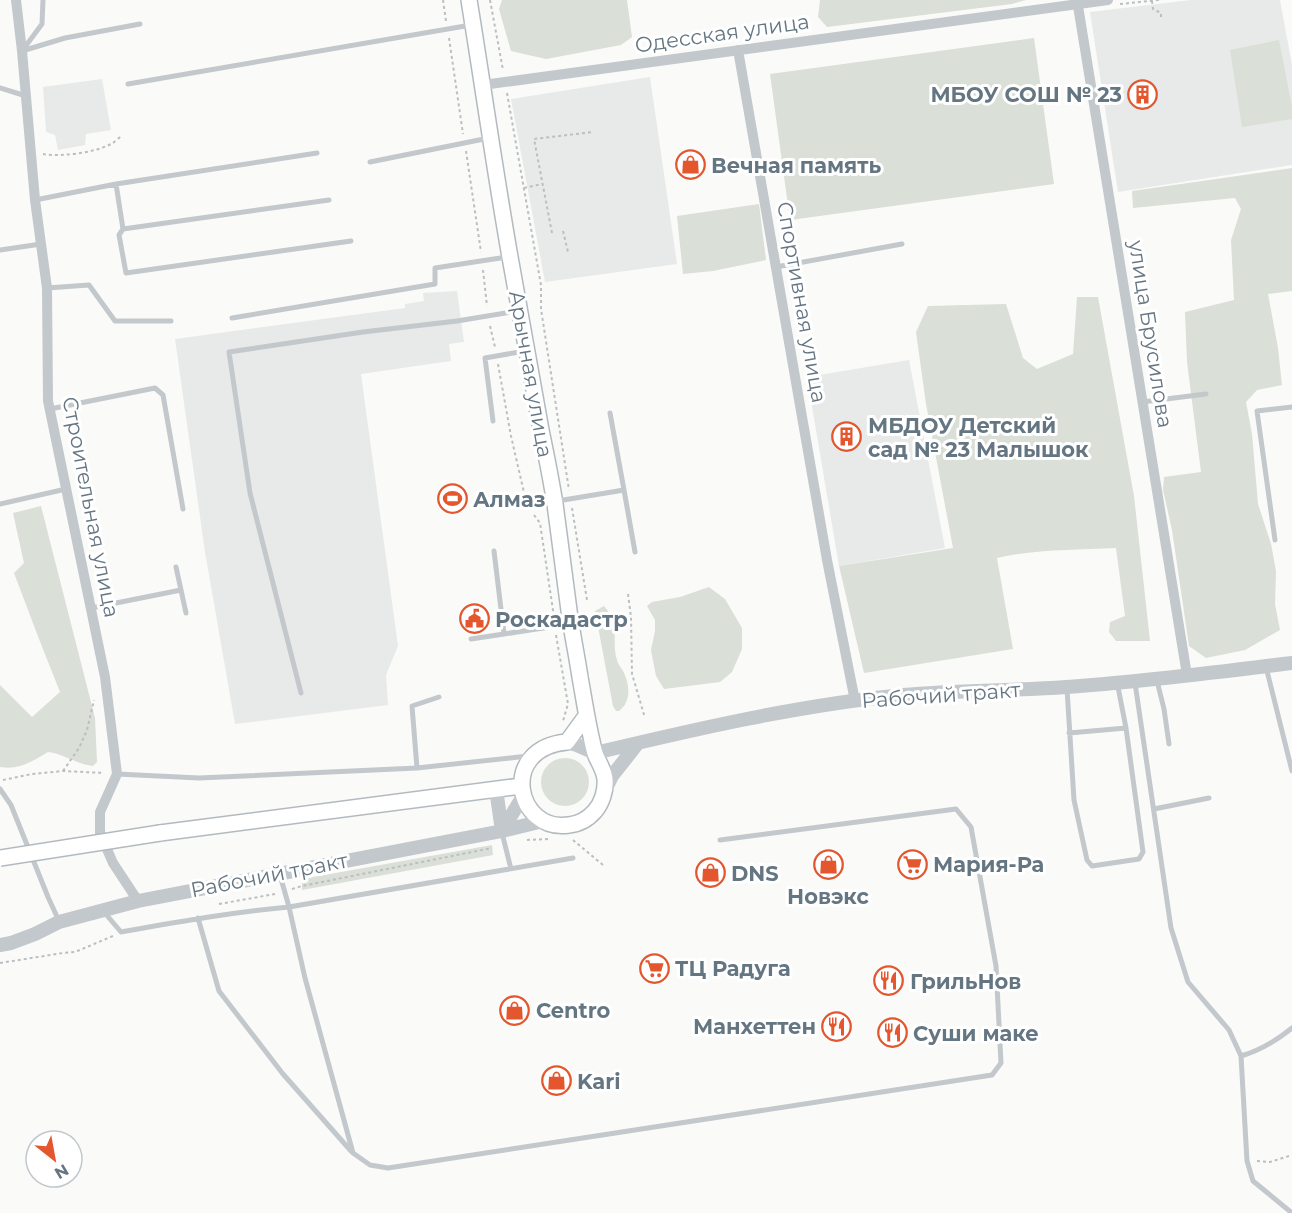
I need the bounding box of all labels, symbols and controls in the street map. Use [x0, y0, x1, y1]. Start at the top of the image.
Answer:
street label: Одесская улица [633, 8, 811, 58]
building icon: МБОУ СОШ № 23 [1127, 78, 1159, 110]
place label: МБОУ СОШ № 23 [930, 82, 1122, 107]
shop icon: Вечная память [674, 149, 706, 181]
place label: Вечная память [711, 153, 881, 178]
street label: Спортивная улица [772, 199, 832, 405]
street label: улица Брусилова [1124, 237, 1178, 430]
street label: Арычная улица [504, 288, 558, 460]
street label: Строительная улица [57, 395, 125, 619]
place label: МБДОУ Детский сад № 23 Малышок [868, 413, 1089, 462]
building icon: МБДОУ Детский сад № 23 Малышок [831, 421, 863, 453]
sports icon: Алмаз [436, 483, 468, 515]
place label: Алмаз [473, 487, 546, 512]
public building icon: Роскадастр [458, 603, 490, 635]
place label: Роскадастр [495, 607, 628, 632]
street label: Рабочий тракт [861, 677, 1021, 713]
street label: Рабочий тракт [188, 848, 350, 902]
supermarket icon: Мария-Ра [896, 848, 928, 880]
shop icon: Новэкс [812, 849, 844, 881]
place label: Мария-Ра [933, 852, 1044, 877]
shop icon: DNS [694, 857, 726, 889]
place label: DNS [731, 861, 779, 886]
place label: Новэкс [787, 884, 870, 909]
supermarket icon: ТЦ Радуга [638, 952, 670, 984]
place label: ТЦ Радуга [675, 956, 791, 981]
restaurant icon: ГрильНов [873, 965, 905, 997]
place label: ГрильНов [910, 969, 1021, 994]
shop icon: Centro [499, 994, 531, 1026]
place label: Centro [536, 998, 611, 1023]
restaurant icon: Манхеттен [821, 1010, 853, 1042]
place label: Манхеттен [693, 1014, 816, 1039]
restaurant icon: Суши маке [876, 1017, 908, 1049]
place label: Суши маке [913, 1021, 1039, 1046]
shop icon: Kari [540, 1065, 572, 1097]
place label: Kari [577, 1069, 621, 1094]
north arrow [24, 1129, 84, 1189]
text: N [51, 1160, 72, 1183]

